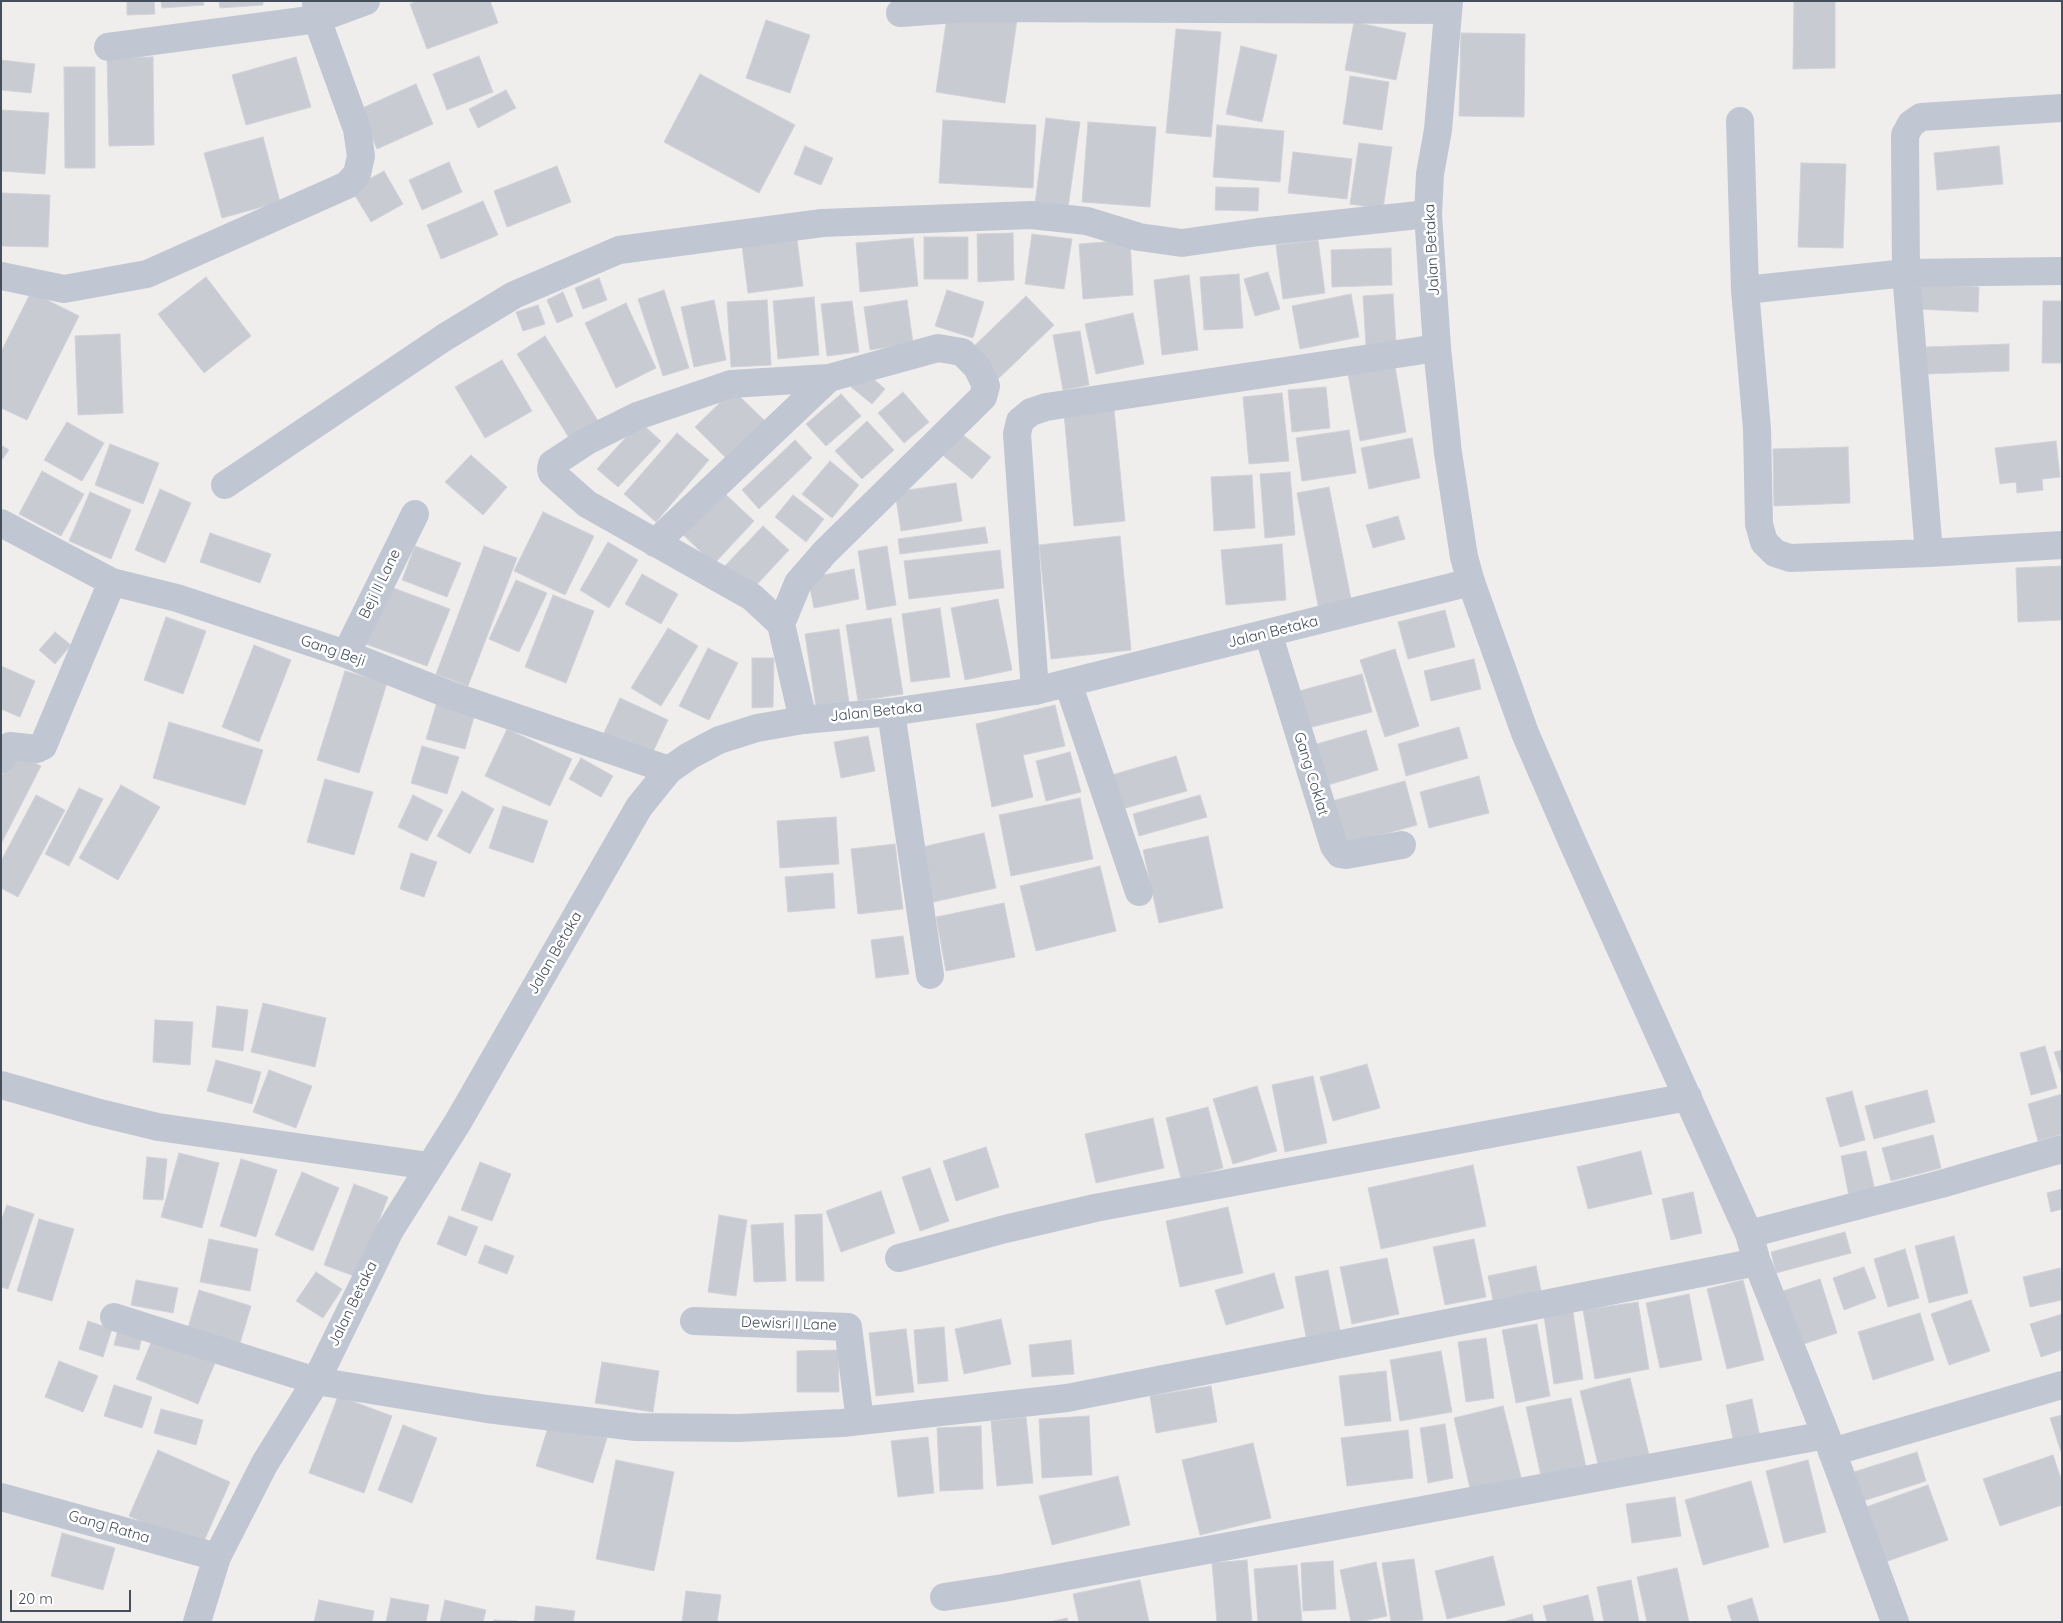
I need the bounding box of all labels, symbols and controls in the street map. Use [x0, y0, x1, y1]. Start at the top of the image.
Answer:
street label: Jalan Betaka [1421, 203, 1443, 297]
street label: Beji II Lane [355, 546, 405, 622]
street label: Jalan Betaka [1226, 612, 1320, 652]
street label: Gang Beji [298, 632, 368, 670]
street label: Jalan Betaka [829, 698, 923, 726]
street label: Gang Coklat [1290, 730, 1332, 818]
street label: Jalan Betaka [524, 908, 586, 998]
street label: Jalan Betaka [325, 1259, 381, 1349]
street label: Dewisri I Lane [741, 1313, 837, 1335]
street label: Gang Ratna [66, 1507, 152, 1547]
scale bar [12, 1580, 134, 1612]
text: 20 m [18, 1589, 53, 1608]

